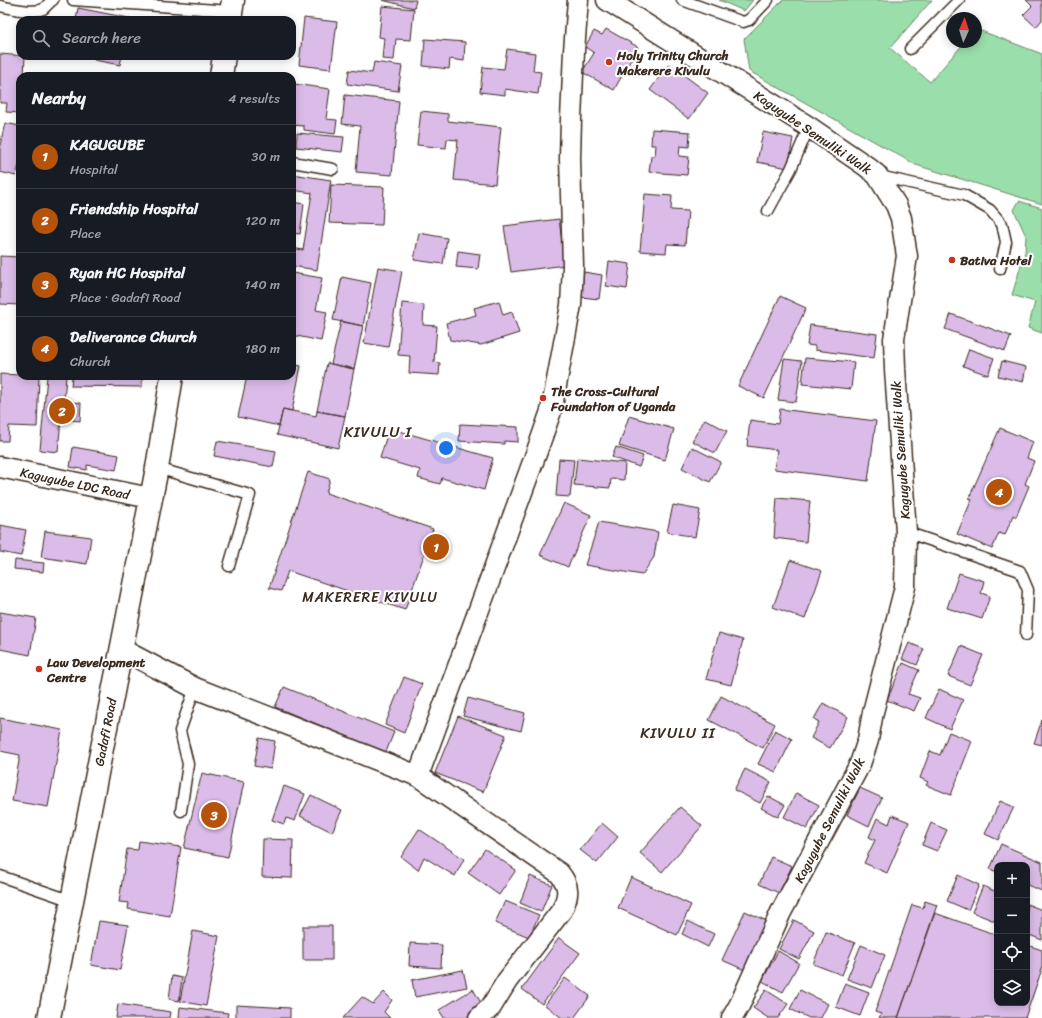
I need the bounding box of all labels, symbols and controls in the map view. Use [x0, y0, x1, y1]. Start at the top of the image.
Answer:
north arrow [946, 12, 982, 48]
search box [16, 16, 296, 60]
text: Search here [62, 25, 141, 51]
icon: search [30, 27, 52, 49]
place label: Holy Trinity Church Makerere Kivulu [616, 44, 729, 82]
marker: Holy Trinity Church Makerere Kivulu [604, 57, 614, 67]
text: Nearby [32, 83, 86, 113]
street label: Kagugube Semuliki Walk [749, 84, 877, 181]
text: 4 results [228, 87, 280, 110]
text: KAGUGUBE [70, 132, 144, 158]
text: 1 [42, 145, 48, 168]
text: 30 m [251, 145, 280, 168]
text: Hospital [70, 158, 118, 181]
text: Friendship Hospital [70, 196, 198, 222]
text: 2 [41, 209, 49, 232]
text: 120 m [245, 209, 280, 232]
text: Place [70, 222, 101, 245]
place label: Bativa Hotel [960, 249, 1033, 272]
marker: Bativa Hotel [947, 255, 957, 265]
text: Ryan HC Hospital [70, 260, 185, 286]
text: 3 [41, 273, 49, 296]
text: 140 m [245, 273, 280, 296]
text: Place · Gadafi Road [70, 286, 180, 309]
text: Deliverance Church [70, 324, 197, 350]
text: 4 [41, 337, 49, 360]
text: 180 m [245, 337, 280, 360]
text: Church [70, 350, 111, 373]
place label: The Cross-Cultural Foundation of Uganda [550, 380, 676, 418]
street label: Kagugube Semuliki Walk [884, 380, 917, 520]
marker: The Cross-Cultural Foundation of Uganda [538, 393, 548, 403]
pin: 2 [49, 396, 75, 426]
district label: KIVULU I [344, 419, 412, 445]
your location [436, 438, 456, 458]
street label: Kagugube LDC Road [18, 461, 133, 507]
pin: 4 [986, 477, 1012, 507]
pin: 1 [423, 532, 449, 562]
district label: MAKERERE KIVULU [302, 585, 438, 610]
place label: Law Development Centre [46, 651, 146, 689]
marker: Law Development Centre [34, 664, 44, 674]
street label: Gadafi Road [88, 695, 124, 768]
district label: KIVULU II [640, 720, 716, 746]
street label: Kagugube Semuliki Walk [788, 753, 871, 887]
pin: 3 [201, 800, 227, 830]
map controls [994, 862, 1030, 1006]
button: + [994, 862, 1030, 898]
button: − [994, 898, 1030, 934]
button: locate [994, 934, 1030, 970]
button: layers [994, 970, 1030, 1006]

